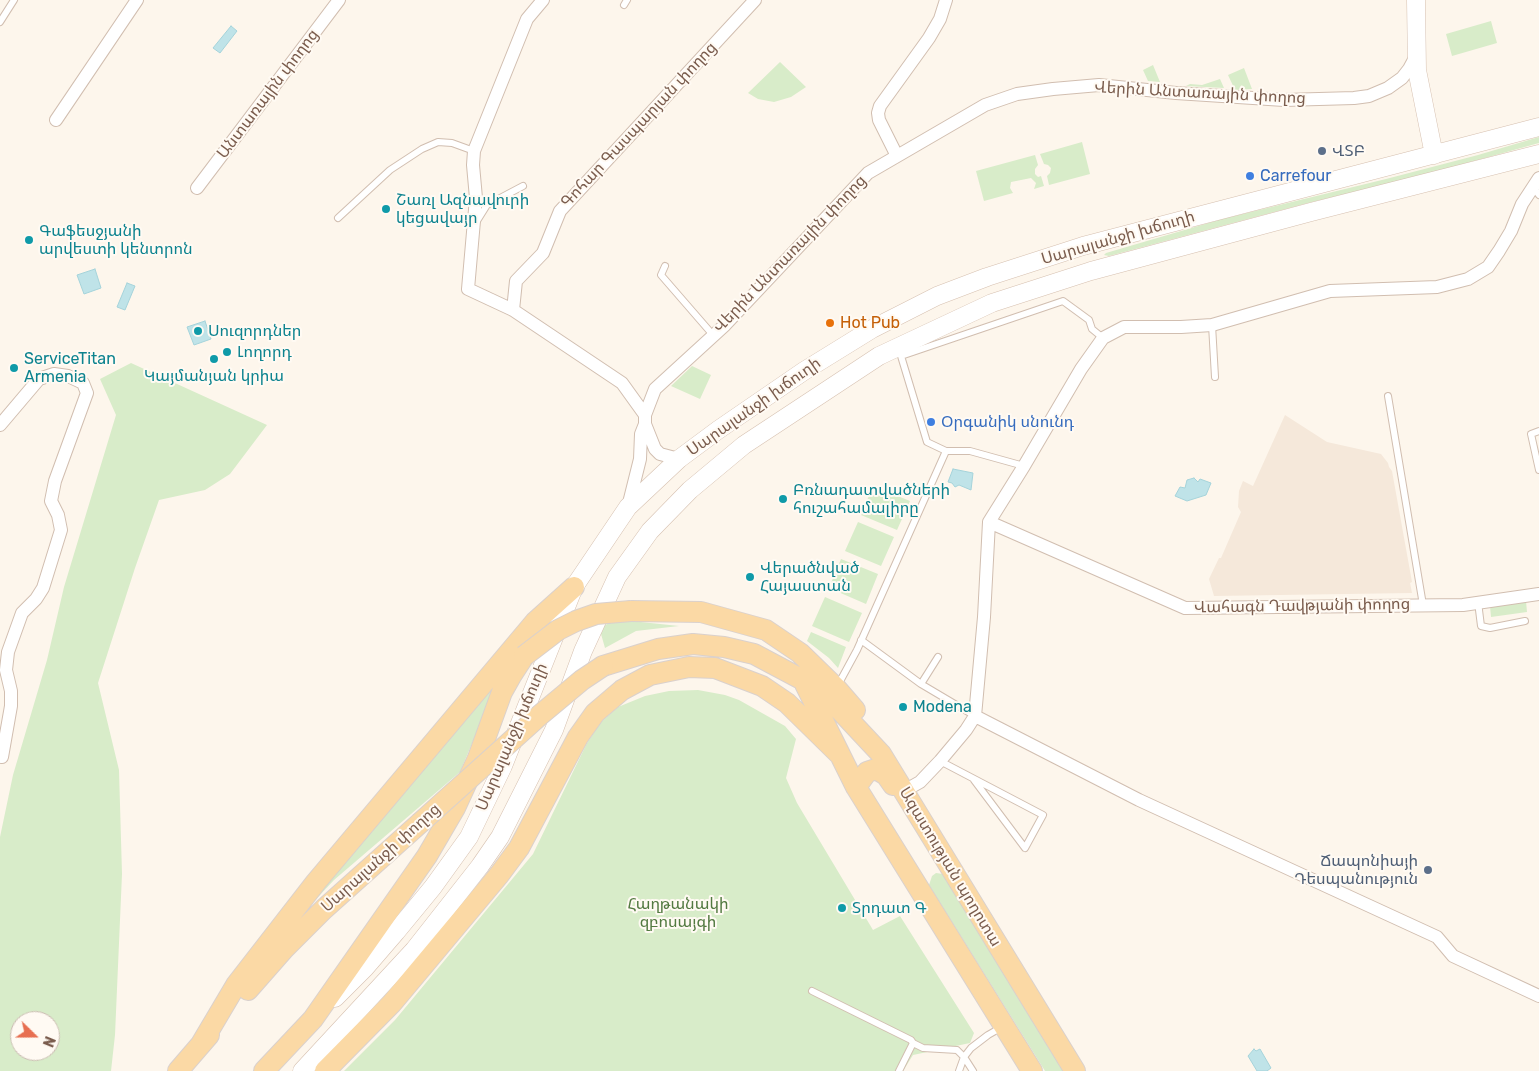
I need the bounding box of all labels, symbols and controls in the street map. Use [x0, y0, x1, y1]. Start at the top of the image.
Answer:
street label: Անտառային փողոց [213, 25, 323, 163]
street label: Գոհար Գասպարյան փողոց [557, 38, 721, 212]
street label: Վերին Անտառային փողոց [1094, 78, 1306, 108]
place label: ՎՏԲ [1332, 141, 1365, 161]
marker: ՎՏԲ [1316, 145, 1328, 157]
place label: Carrefour [1260, 166, 1331, 186]
marker: Carrefour [1244, 170, 1256, 182]
street label: Վերին Անտառային փողոց [709, 171, 871, 337]
place label: Շառլ Ազնավուրի կեցավայր [396, 190, 529, 228]
marker: Շառլ Ազնավուրի կեցավայր [380, 203, 392, 215]
street label: Սարալանջի խճուղի [1039, 207, 1197, 269]
place label: Գաֆեսջյանի արվեստի կենտրոն [39, 221, 193, 259]
marker: Գաֆեսջյանի արվեստի կենտրոն [23, 234, 35, 246]
place label: Hot Pub [840, 313, 900, 333]
marker: Hot Pub [824, 317, 836, 329]
place label: Սուզորդներ [208, 321, 301, 341]
marker: Սուզորդներ [192, 325, 204, 337]
place label: Լողորդ [237, 342, 292, 362]
marker: Լողորդ [221, 346, 233, 358]
place label: ServiceTitan Armenia [24, 349, 116, 387]
marker: Կայմանյան կրիա [208, 353, 220, 365]
street label: Սարալանջի խճուղի [683, 354, 825, 460]
marker: ServiceTitan Armenia [8, 362, 20, 374]
place label: Կայմանյան կրիա [144, 366, 284, 386]
place label: Օրգանիկ սնունդ [941, 412, 1074, 432]
marker: Օրգանիկ սնունդ [925, 416, 937, 428]
place label: Բռնադատվածների հուշահամալիրը [793, 480, 950, 518]
marker: Բռնադատվածների հուշահամալիրը [777, 493, 789, 505]
place label: Վերածնված Հայաստան [760, 558, 859, 596]
marker: Վերածնված Հայաստան [744, 571, 756, 583]
street label: Վահագն Դավթյանի փողոց [1194, 595, 1410, 617]
street label: Սարալանջի խճուղի [472, 660, 552, 814]
place label: Modena [913, 697, 972, 717]
marker: Modena [897, 701, 909, 713]
street label: Ազատության պողոտա [895, 784, 1005, 950]
street label: Սարալանջի փողոց [317, 799, 445, 917]
place label: Ճապոնիայի Դեսպանություն [1294, 851, 1418, 889]
marker: Ճապոնիայի Դեսպանություն [1422, 864, 1434, 876]
park label: Հաղթանակի զբոսայգի [627, 894, 729, 932]
place label: Տրդատ Գ [852, 898, 927, 918]
marker: Տրդատ Գ [836, 902, 848, 914]
north arrow [10, 1011, 60, 1061]
text: N [39, 1034, 58, 1049]

